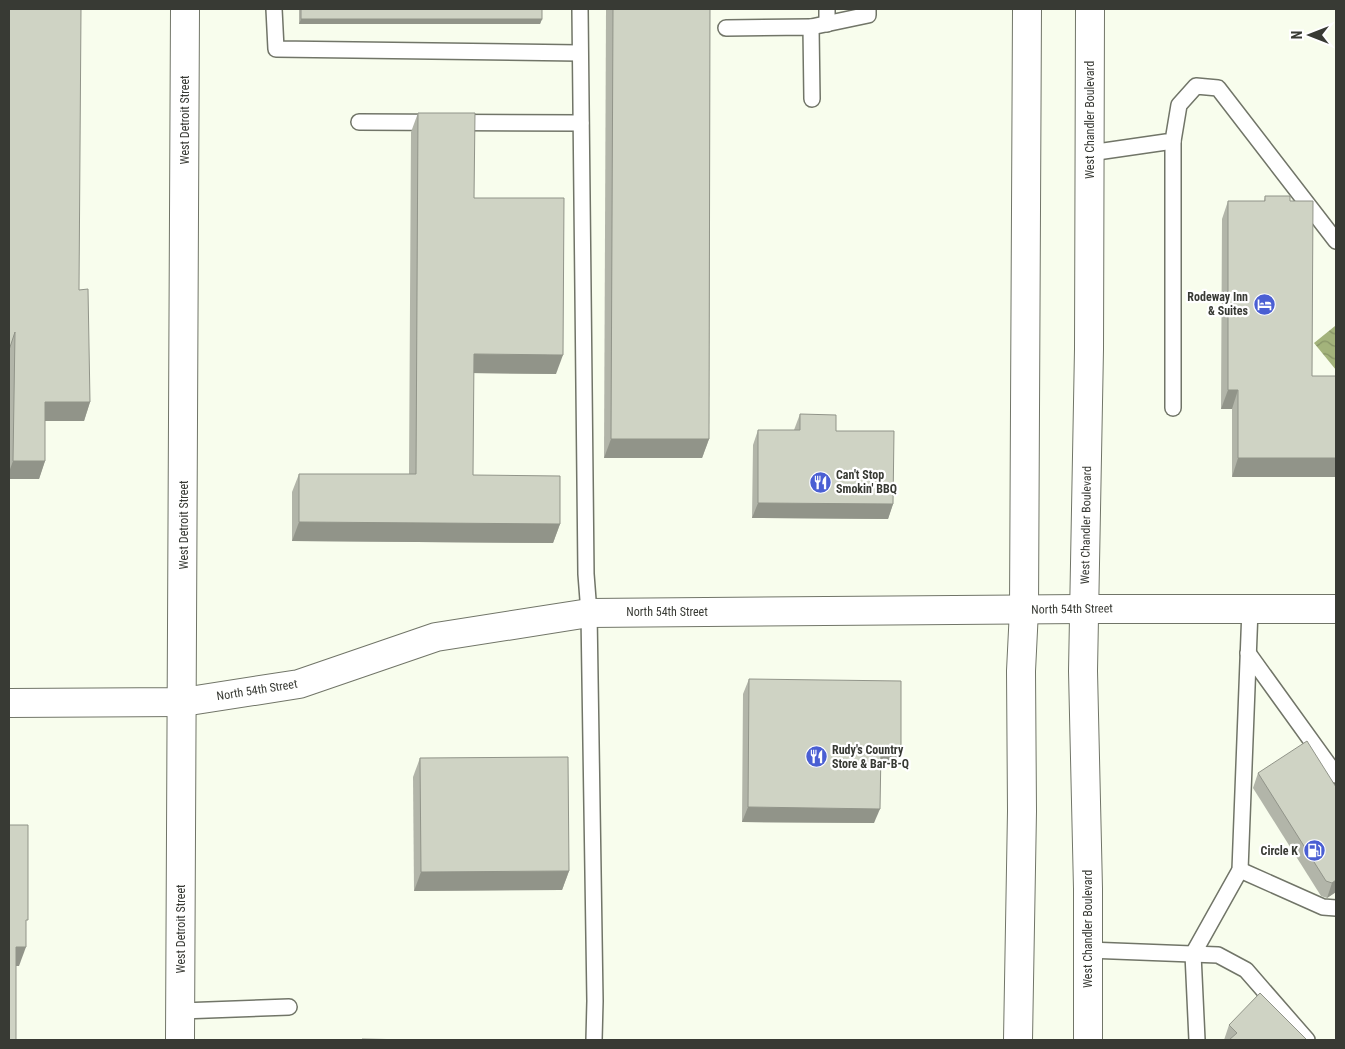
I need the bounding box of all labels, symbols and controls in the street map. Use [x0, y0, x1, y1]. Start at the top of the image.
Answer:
north arrow [1285, 10, 1335, 60]
text: N [1289, 31, 1305, 39]
street label: West Chandler Boulevard [1083, 61, 1097, 179]
street label: West Detroit Street [178, 75, 192, 165]
place label: Rodeway Inn & Suites [1187, 290, 1249, 318]
hotel icon: Rodeway Inn & Suites [1252, 292, 1276, 316]
street label: West Chandler Boulevard [1078, 466, 1094, 584]
place label: Can't Stop Smokin' BBQ [836, 468, 897, 496]
restaurant icon: Can't Stop Smokin' BBQ [808, 470, 832, 494]
street label: West Detroit Street [177, 480, 191, 570]
street label: North 54th Street [1031, 601, 1113, 617]
street label: North 54th Street [626, 605, 708, 619]
street label: North 54th Street [216, 677, 299, 703]
place label: Rudy's Country Store & Bar-B-Q [832, 743, 909, 771]
restaurant icon: Rudy's Country Store & Bar-B-Q [804, 745, 828, 769]
fuel station icon: Circle K [1302, 839, 1326, 863]
place label: Circle K [1261, 844, 1298, 858]
street label: West Chandler Boulevard [1081, 870, 1095, 988]
street label: West Detroit Street [174, 884, 188, 974]

